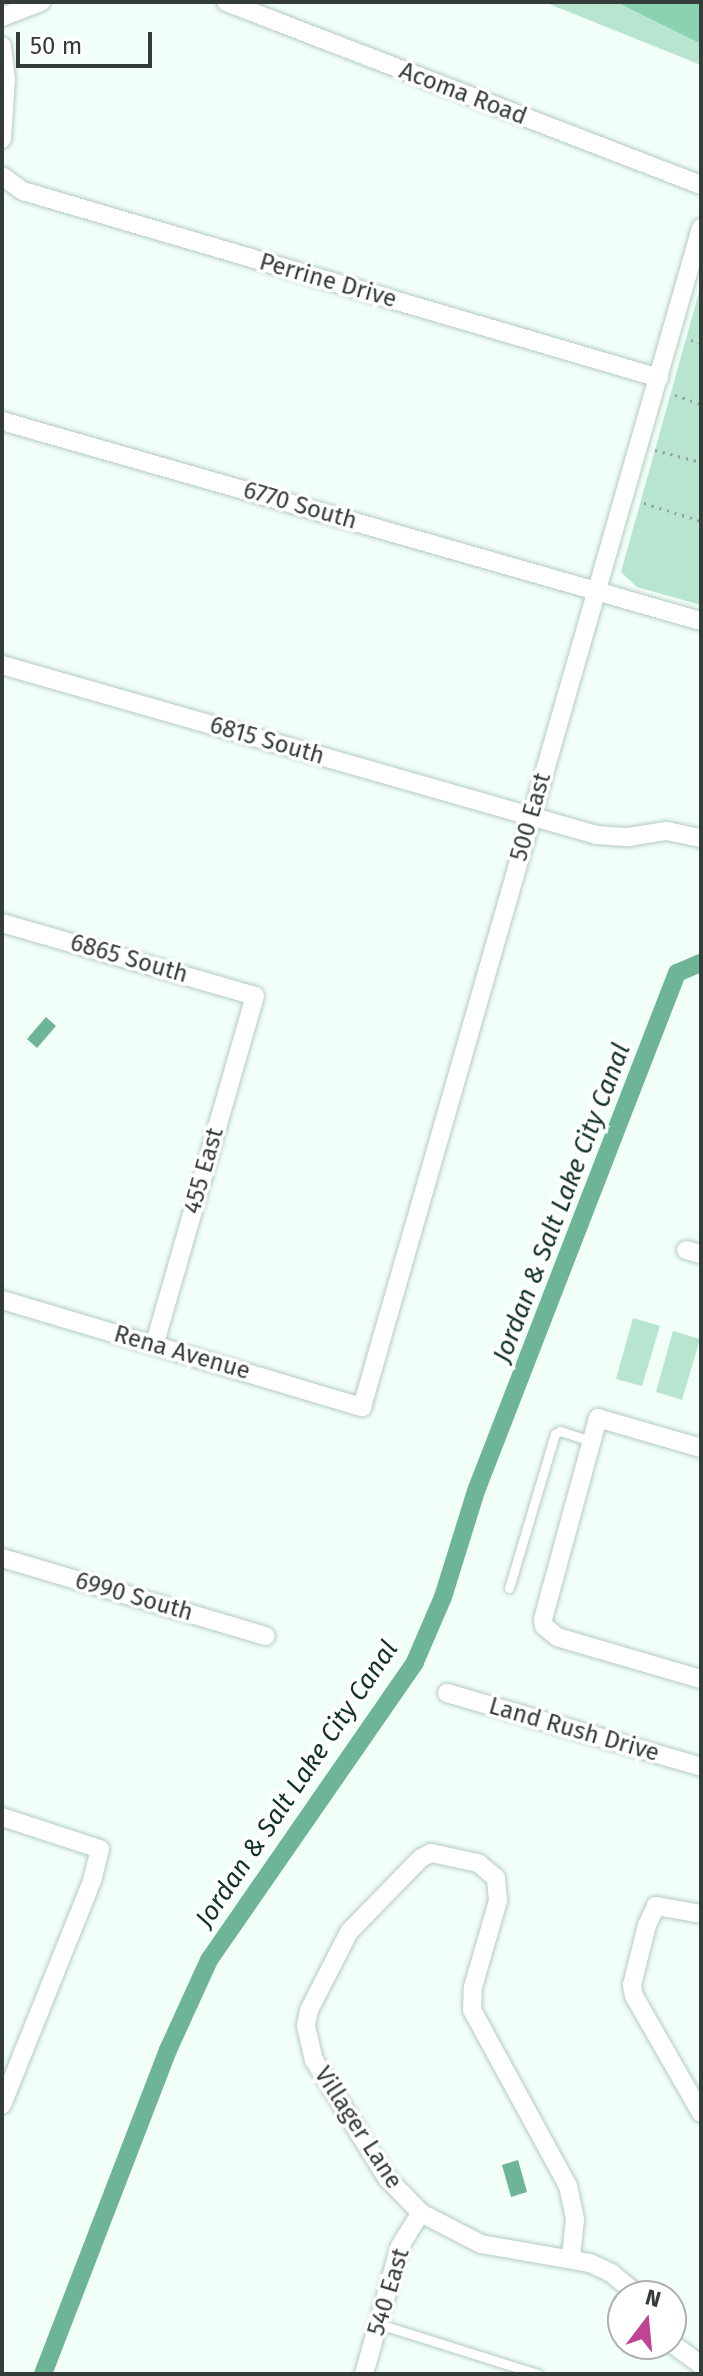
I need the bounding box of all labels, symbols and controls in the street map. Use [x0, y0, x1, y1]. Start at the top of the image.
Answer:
scale bar [20, 16, 156, 66]
text: 50 m [30, 32, 82, 60]
street label: Acoma Road [395, 57, 531, 131]
street label: Perrine Drive [256, 248, 400, 314]
street label: 6770 South [240, 476, 360, 536]
street label: 6815 South [206, 711, 328, 771]
street label: 500 East [505, 770, 557, 864]
street label: 6865 South [67, 929, 191, 989]
water label: Jordan & Salt Lake City Canal [487, 1039, 637, 1367]
street label: 455 East [178, 1125, 230, 1217]
street label: Rena Avenue [111, 1320, 253, 1386]
street label: 6990 South [72, 1566, 196, 1628]
water label: Jordan & Salt Lake City Canal [189, 1635, 405, 1933]
street label: Land Rush Drive [485, 1692, 663, 1768]
street label: Villager Lane [308, 2062, 408, 2194]
street label: 540 East [362, 2245, 416, 2339]
north arrow [607, 2280, 687, 2360]
text: N [642, 2283, 664, 2313]

